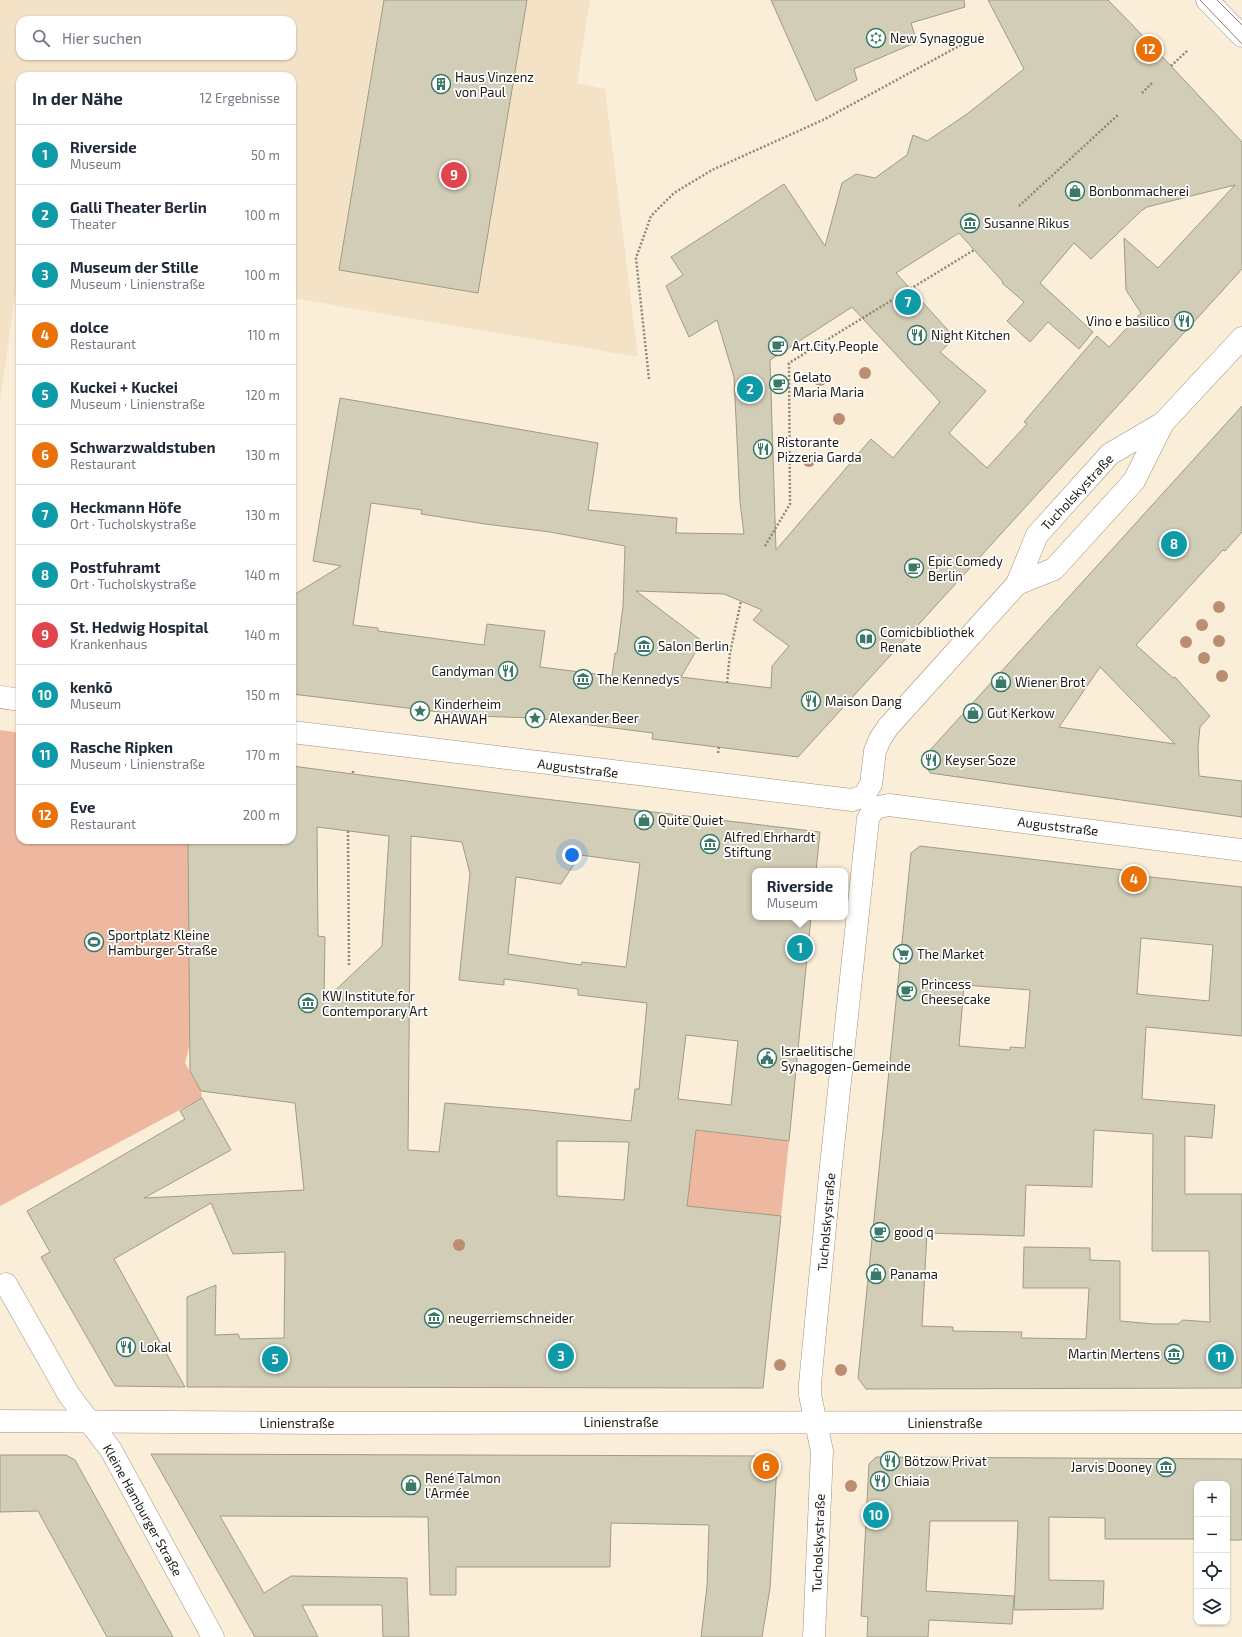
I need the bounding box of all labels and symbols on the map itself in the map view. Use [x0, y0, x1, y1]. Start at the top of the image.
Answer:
synagogue icon: New Synagogue [865, 27, 887, 49]
place label: New Synagogue [890, 30, 985, 46]
pin: 12 [1136, 34, 1162, 64]
place label: Haus Vinzenz von Paul [455, 69, 534, 100]
building icon: Haus Vinzenz von Paul [430, 73, 452, 95]
pin: 9 [441, 160, 467, 190]
shop icon: Bonbonmacherei [1064, 180, 1086, 202]
place label: Bonbonmacherei [1089, 183, 1189, 199]
museum icon: Susanne Rikus [959, 212, 981, 234]
place label: Susanne Rikus [984, 215, 1069, 231]
pin: 7 [895, 287, 921, 317]
restaurant icon: Vino e basilico [1173, 310, 1195, 332]
place label: Vino e basilico [1086, 313, 1170, 329]
restaurant icon: Night Kitchen [906, 324, 928, 346]
place label: Night Kitchen [931, 327, 1010, 343]
cafe icon: Art.City.People [767, 335, 789, 357]
place label: Art.City.People [792, 338, 879, 354]
place label: Gelato Maria Maria [793, 369, 864, 400]
cafe icon: Gelato Maria Maria [768, 373, 790, 395]
pin: 2 [737, 374, 763, 404]
place label: Ristorante Pizzeria Garda [777, 434, 862, 465]
restaurant icon: Ristorante Pizzeria Garda [752, 438, 774, 460]
street label: Tucholskystraße [1037, 450, 1117, 534]
pin: 8 [1161, 529, 1187, 559]
place label: Epic Comedy Berlin [928, 553, 1003, 584]
cafe icon: Epic Comedy Berlin [903, 557, 925, 579]
place label: Comicbibliothek Renate [880, 624, 975, 655]
library icon: Comicbibliothek Renate [855, 628, 877, 650]
museum icon: Salon Berlin [633, 635, 655, 657]
place label: Salon Berlin [658, 638, 729, 654]
restaurant icon: Candyman [497, 660, 519, 682]
place label: Candyman [431, 663, 494, 679]
museum icon: The Kennedys [572, 668, 594, 690]
place label: The Kennedys [597, 671, 680, 687]
shop icon: Wiener Brot [990, 671, 1012, 693]
place label: Wiener Brot [1015, 674, 1085, 690]
restaurant icon: Maison Dang [800, 690, 822, 712]
place label: Maison Dang [825, 693, 902, 709]
place label: Kinderheim AHAWAH [434, 696, 501, 727]
place icon: Kinderheim AHAWAH [409, 700, 431, 722]
shop icon: Gut Kerkow [962, 702, 984, 724]
place label: Gut Kerkow [987, 705, 1055, 721]
place icon: Alexander Beer [524, 707, 546, 729]
place label: Alexander Beer [549, 710, 639, 726]
restaurant icon: Keyser Soze [920, 749, 942, 771]
place label: Keyser Soze [945, 752, 1016, 768]
street label: Auguststraße [537, 755, 619, 781]
shop icon: Quite Quiet [633, 809, 655, 831]
place label: Quite Quiet [658, 812, 723, 828]
street label: Auguststraße [1017, 813, 1099, 839]
place label: Alfred Ehrhardt Stiftung [724, 829, 815, 860]
museum icon: Alfred Ehrhardt Stiftung [699, 833, 721, 855]
your location [562, 845, 582, 865]
pin: 4 [1121, 864, 1147, 894]
place label: Sportplatz Kleine Hamburger Straße [108, 927, 218, 958]
sports icon: Sportplatz Kleine Hamburger Straße [83, 931, 105, 953]
pin: 1 [787, 933, 813, 963]
supermarket icon: The Market [892, 943, 914, 965]
place label: The Market [917, 946, 984, 962]
place label: Princess Cheesecake [921, 976, 990, 1007]
cafe icon: Princess Cheesecake [896, 980, 918, 1002]
place label: KW Institute for Contemporary Art [322, 988, 428, 1019]
museum icon: KW Institute for Contemporary Art [297, 992, 319, 1014]
place label: Israelitische Synagogen-Gemeinde [781, 1043, 911, 1074]
public building icon: Israelitische Synagogen-Gemeinde [756, 1047, 778, 1069]
street label: Tucholskystraße [814, 1172, 838, 1272]
cafe icon: good q [869, 1221, 891, 1243]
place label: good q [894, 1224, 934, 1240]
shop icon: Panama [865, 1263, 887, 1285]
place label: Panama [890, 1266, 938, 1282]
museum icon: neugerriemschneider [423, 1307, 445, 1329]
place label: neugerriemschneider [448, 1310, 574, 1326]
restaurant icon: Lokal [115, 1336, 137, 1358]
place label: Lokal [140, 1339, 172, 1355]
pin: 3 [548, 1341, 574, 1371]
pin: 11 [1208, 1342, 1234, 1372]
museum icon: Martin Mertens [1163, 1343, 1185, 1365]
pin: 5 [262, 1344, 288, 1374]
place label: Martin Mertens [1068, 1346, 1160, 1362]
street label: Linienstraße [584, 1414, 658, 1430]
street label: Linienstraße [260, 1415, 334, 1431]
street label: Linienstraße [908, 1415, 982, 1431]
street label: Kleine Hamburger Straße [100, 1441, 186, 1579]
restaurant icon: Bötzow Privat [879, 1450, 901, 1472]
pin: 6 [753, 1451, 779, 1481]
place label: Bötzow Privat [904, 1453, 987, 1469]
museum icon: Jarvis Dooney [1155, 1456, 1177, 1478]
place label: Jarvis Dooney [1071, 1459, 1152, 1475]
place label: René Talmon l'Armée [425, 1470, 501, 1501]
restaurant icon: Chiaia [869, 1470, 891, 1492]
place label: Chiaia [894, 1473, 930, 1489]
shop icon: René Talmon l'Armée [400, 1474, 422, 1496]
street label: Tucholskystraße [808, 1493, 828, 1593]
pin: 10 [863, 1500, 889, 1530]

